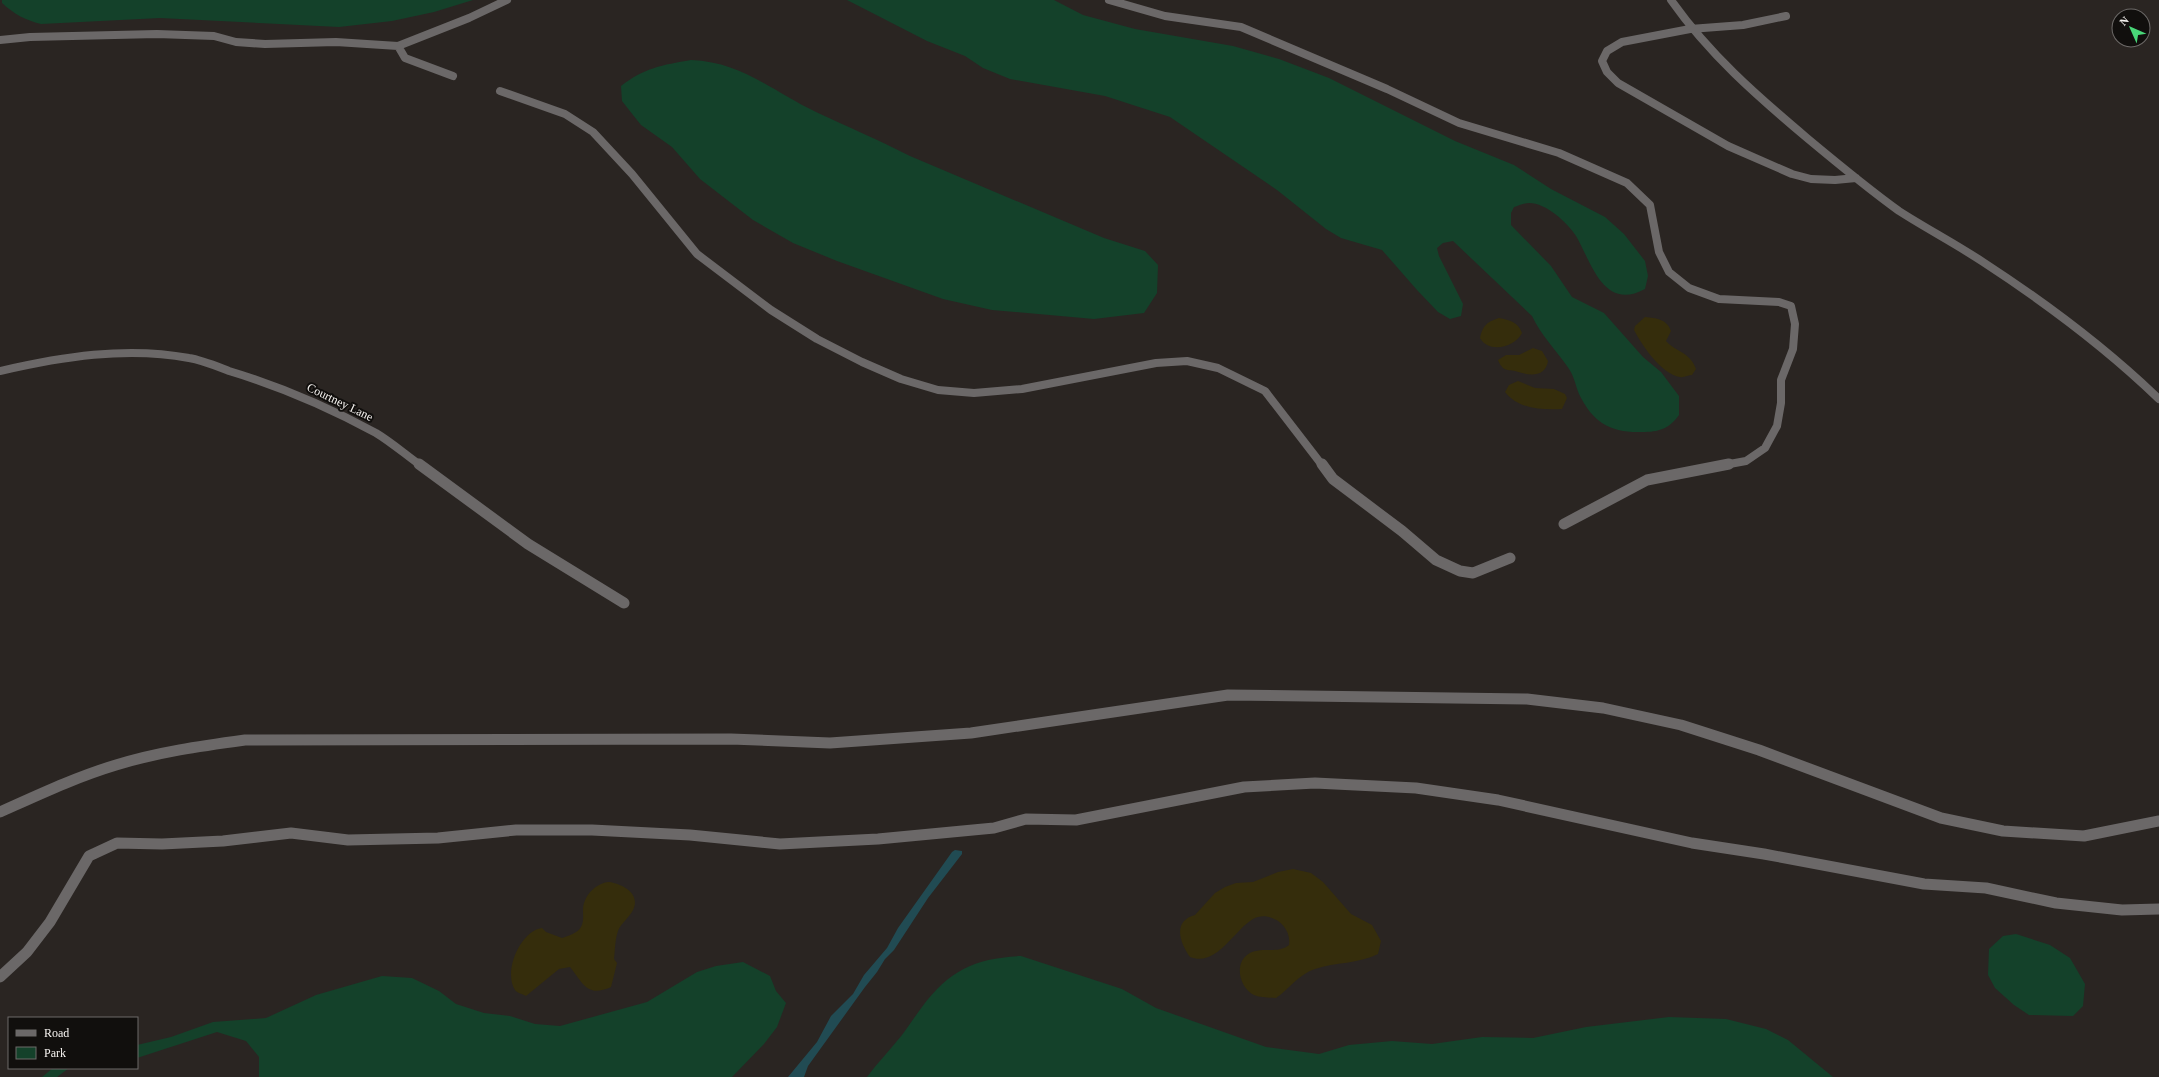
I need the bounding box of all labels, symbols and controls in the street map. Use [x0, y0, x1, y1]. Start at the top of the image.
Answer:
north arrow [2111, 8, 2151, 48]
text: N [2117, 14, 2131, 28]
street label: Courtney Lane [305, 380, 375, 424]
legend [8, 1017, 138, 1069]
text: Road [44, 1026, 69, 1040]
text: Park [44, 1046, 66, 1060]

